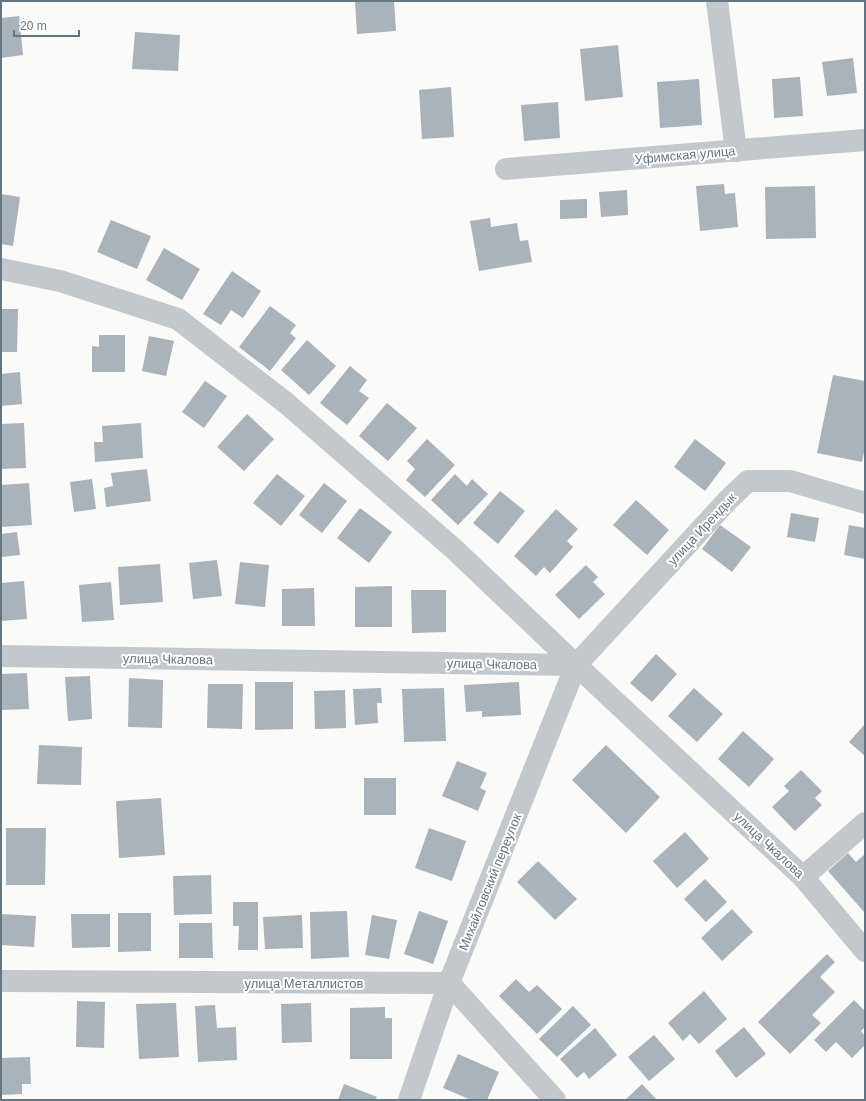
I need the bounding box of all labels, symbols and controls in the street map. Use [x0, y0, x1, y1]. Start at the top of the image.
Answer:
scale bar [14, 12, 79, 38]
text: 20 m [20, 19, 47, 33]
street label: Уфимская улица [634, 143, 737, 167]
street label: улица Ирендык [665, 490, 739, 568]
street label: улица Чкалова [123, 651, 214, 667]
street label: улица Чкалова [447, 656, 538, 672]
street label: улица Чкалова [731, 809, 808, 882]
street label: Михайловский переулок [456, 811, 524, 953]
street label: улица Металлистов [244, 976, 364, 991]

